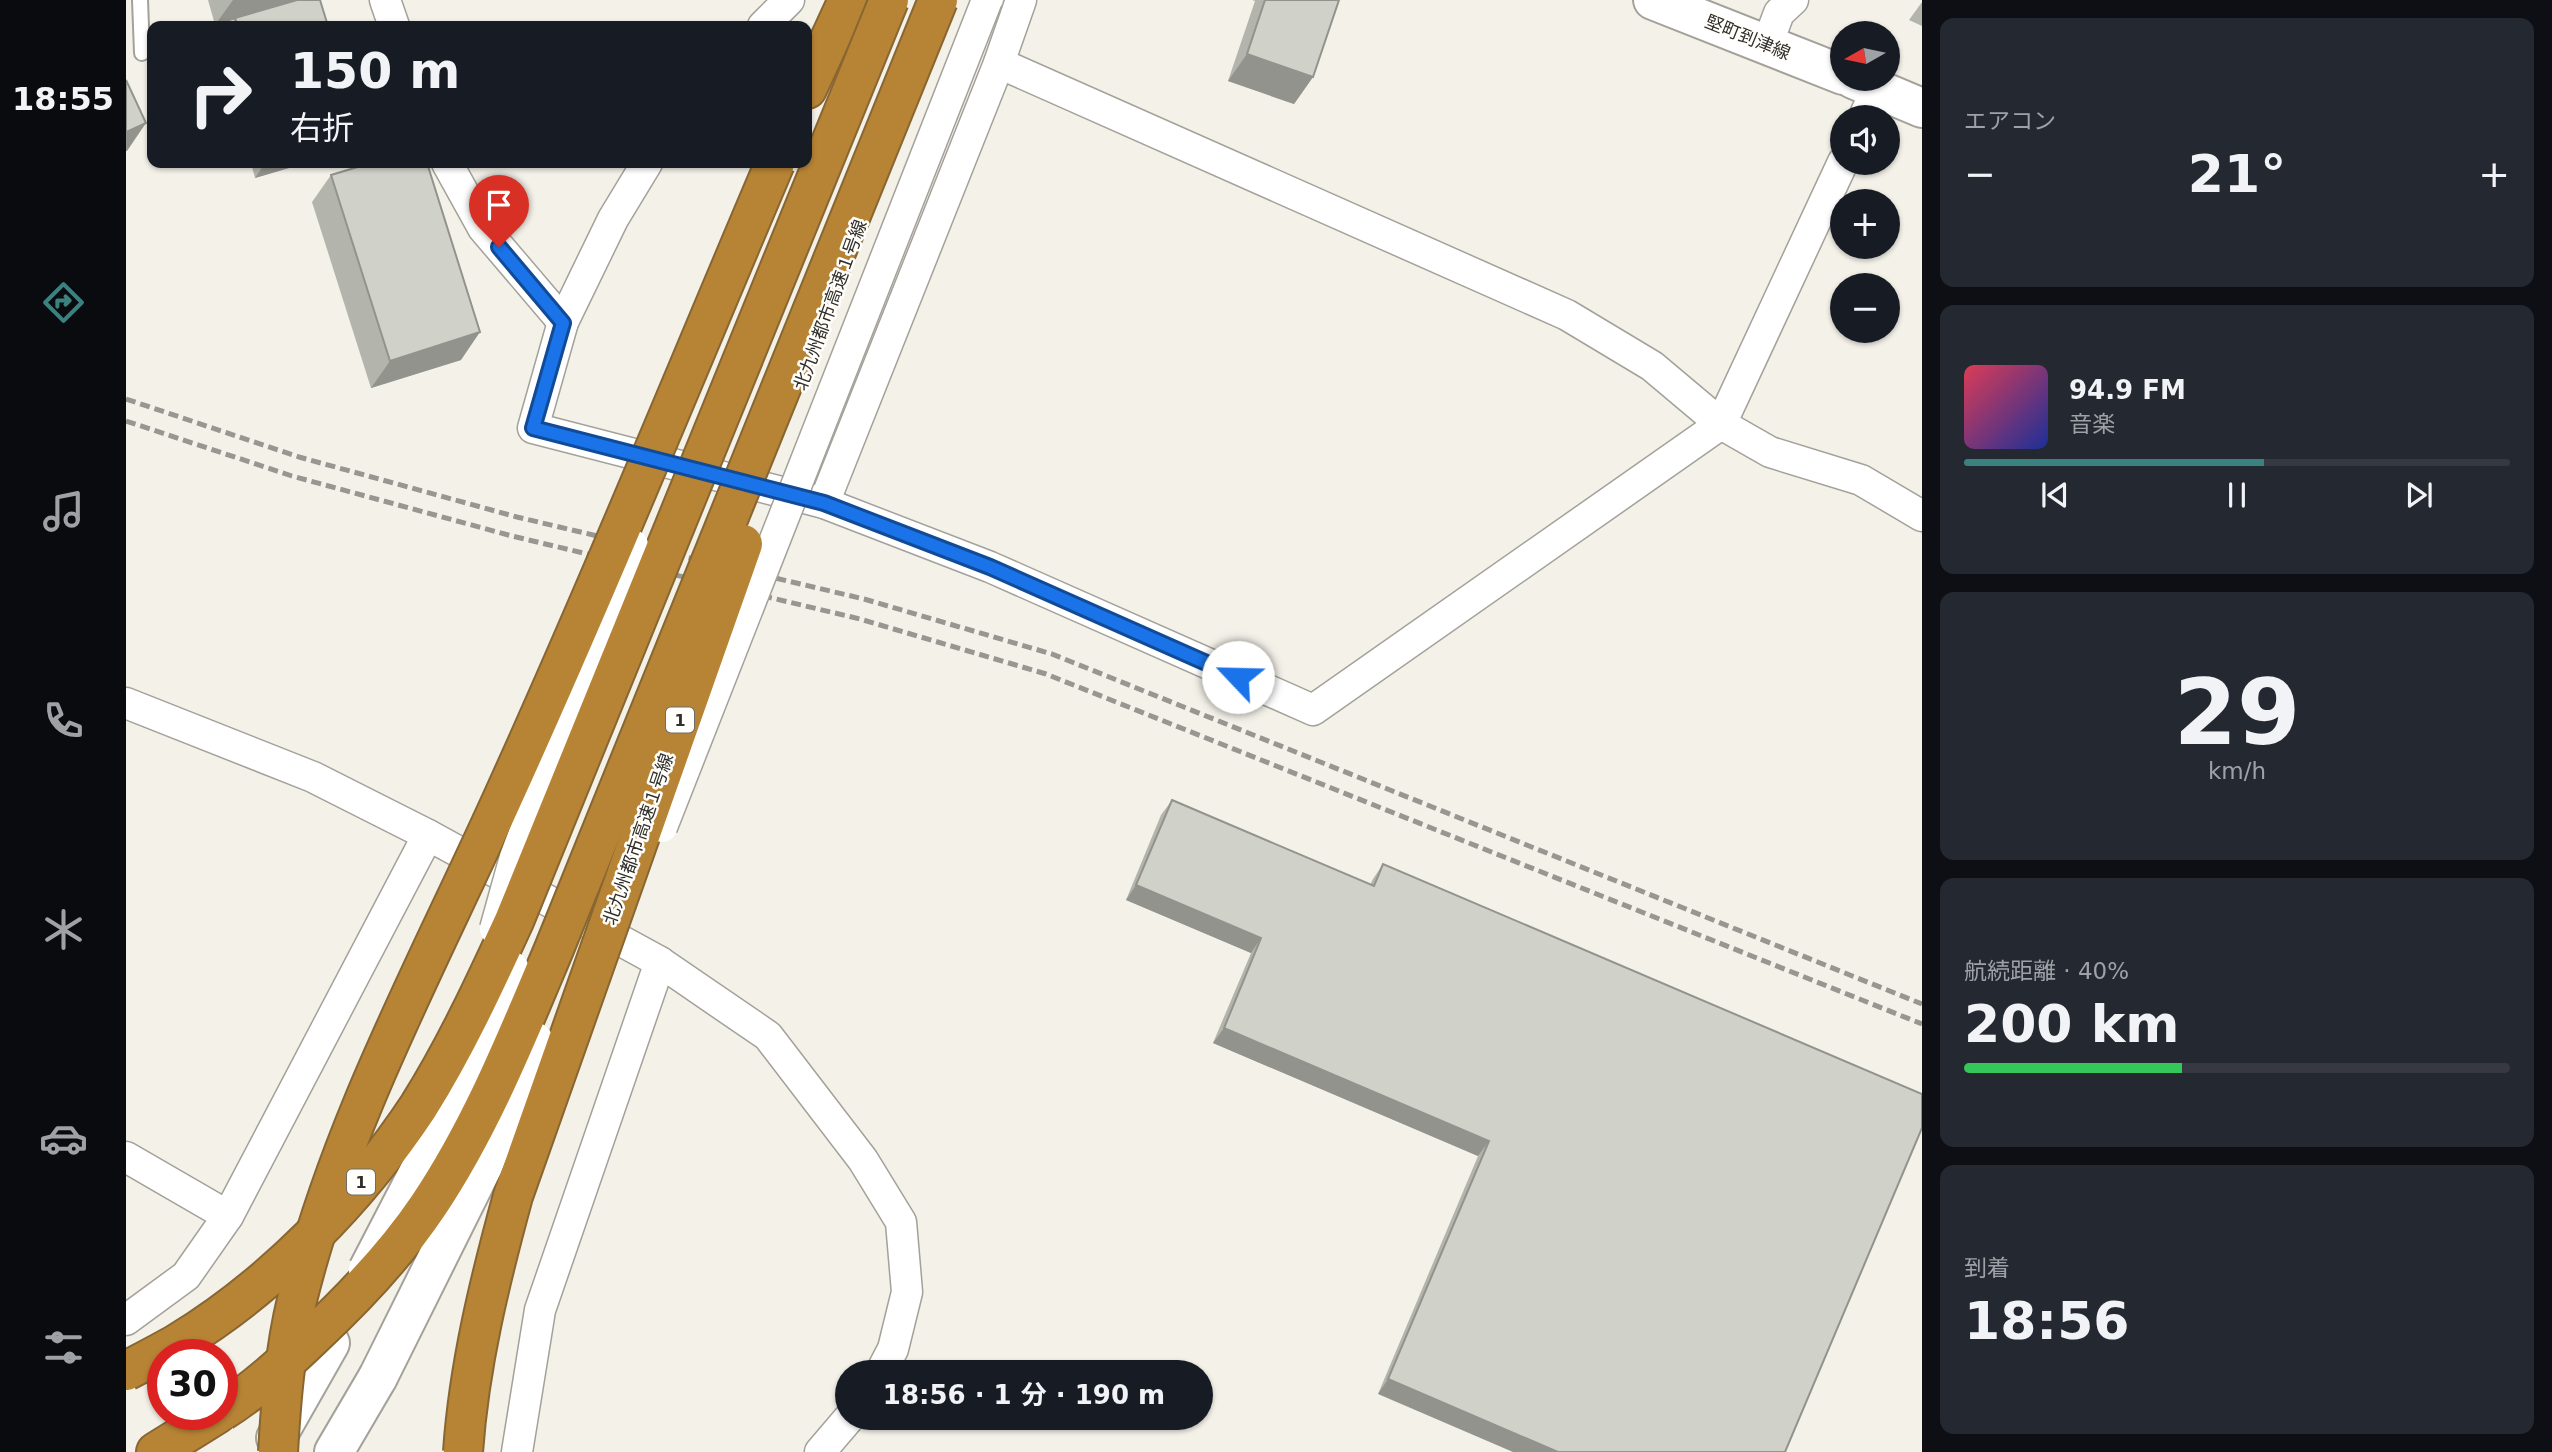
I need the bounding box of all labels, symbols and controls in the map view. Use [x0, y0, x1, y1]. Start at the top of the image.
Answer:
street label: 堅町到津線 [1702, 10, 1794, 64]
north arrow [1830, 21, 1900, 91]
map controls [1830, 21, 1900, 343]
text: 150 m [290, 43, 460, 100]
icon: right [175, 49, 266, 140]
text: 18:55 [12, 80, 114, 118]
button: sound [1830, 105, 1900, 175]
text: エアコン [1964, 108, 2056, 134]
text: 右折 [290, 109, 354, 147]
text: 21° [2188, 144, 2286, 204]
text: − [1964, 152, 1996, 196]
text: + [2478, 152, 2510, 196]
pin [469, 175, 529, 247]
icon: arrive [480, 186, 518, 224]
button: + [1830, 189, 1900, 259]
street label: 北九州都市高速１号線 [789, 217, 871, 393]
button: − [1830, 273, 1900, 343]
icon: directions [39, 278, 88, 327]
text: 94.9 FM [2069, 375, 2186, 405]
text: 音楽 [2069, 411, 2115, 437]
icon: previous [2036, 476, 2074, 514]
icon: pause [2218, 476, 2256, 514]
icon: next [2400, 476, 2438, 514]
icon: music [39, 487, 88, 536]
position arrow [1201, 640, 1275, 714]
text: 29 [2174, 660, 2300, 765]
icon: phone [39, 696, 88, 745]
road number: 1 [666, 708, 694, 733]
street label: 北九州都市高速１号線 [599, 750, 677, 928]
text: km/h [2208, 758, 2266, 784]
icon: climate [39, 905, 88, 954]
text: 航続距離 · 40% [1964, 958, 2129, 984]
text: 200 km [1964, 994, 2179, 1054]
icon: car [39, 1114, 88, 1163]
road number: 1 [347, 1170, 375, 1194]
text: 到着 [1964, 1255, 2010, 1281]
text: 18:56 [1964, 1291, 2130, 1351]
icon: filters [39, 1323, 88, 1372]
speed limit sign: 30 [147, 1339, 238, 1430]
text: 18:56 · 1 分 · 190 m [883, 1380, 1165, 1410]

